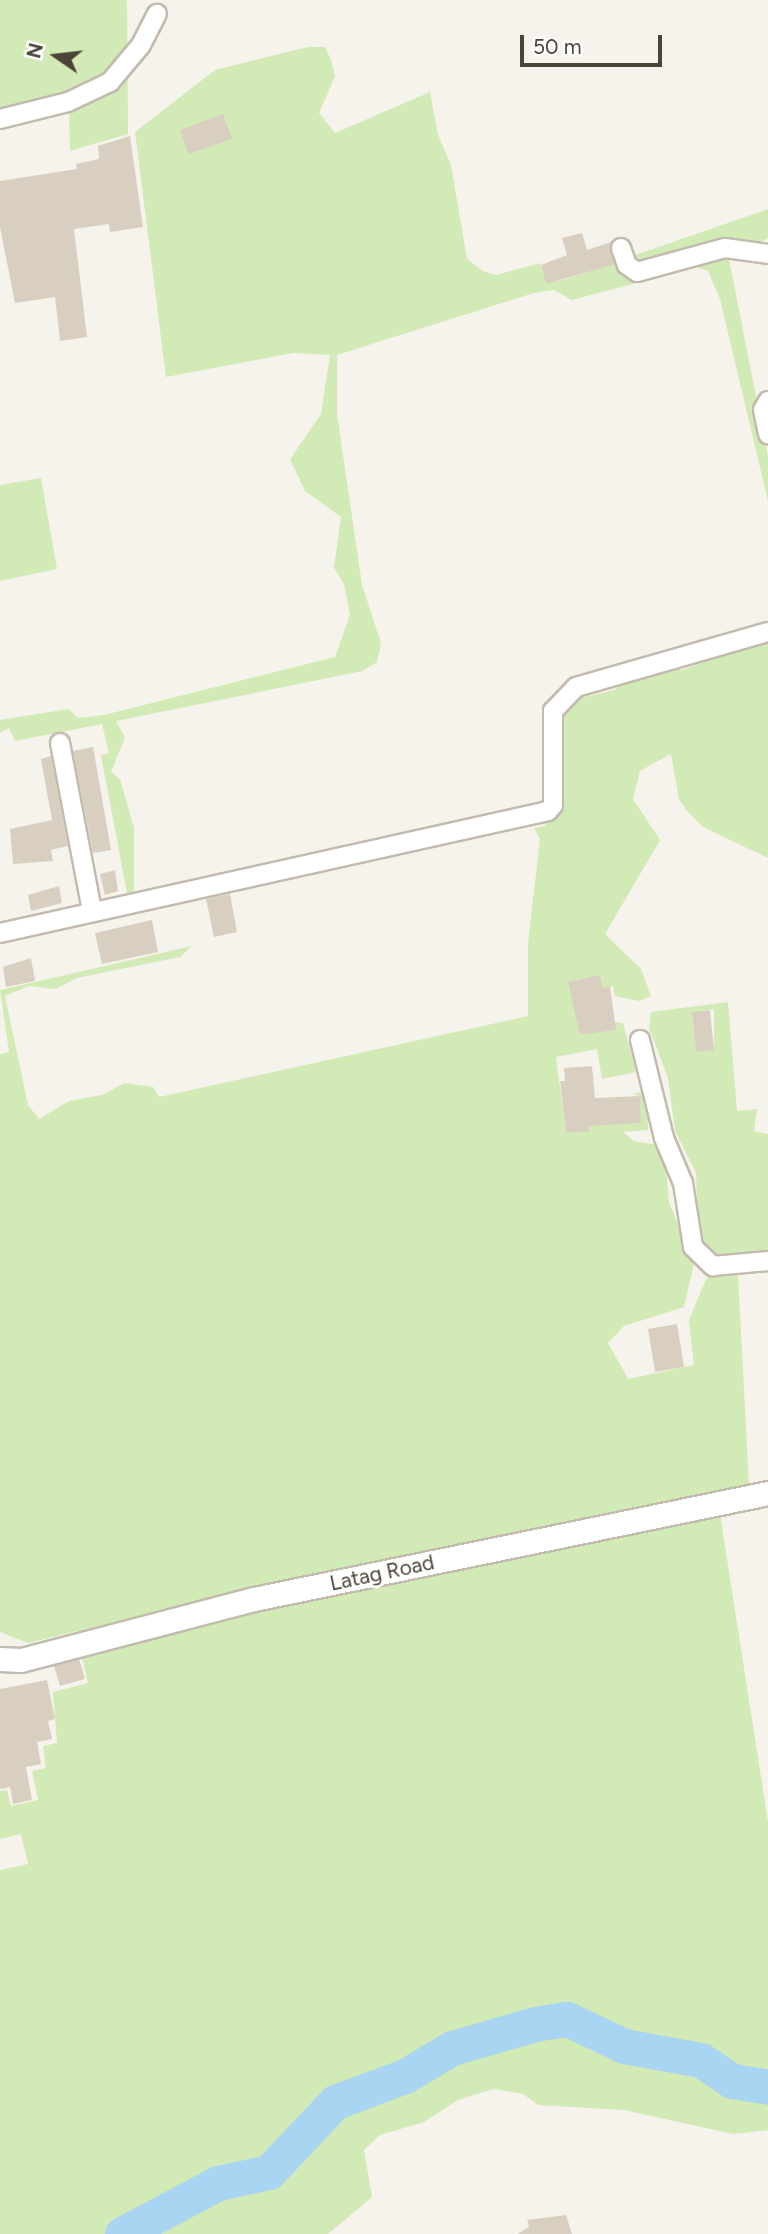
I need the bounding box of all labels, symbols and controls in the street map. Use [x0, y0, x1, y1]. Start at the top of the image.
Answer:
north arrow [21, 21, 91, 91]
scale bar [523, 21, 665, 65]
text: 50 m [533, 34, 582, 59]
text: N [22, 41, 48, 61]
street label: Latag Road [327, 1550, 437, 1596]

